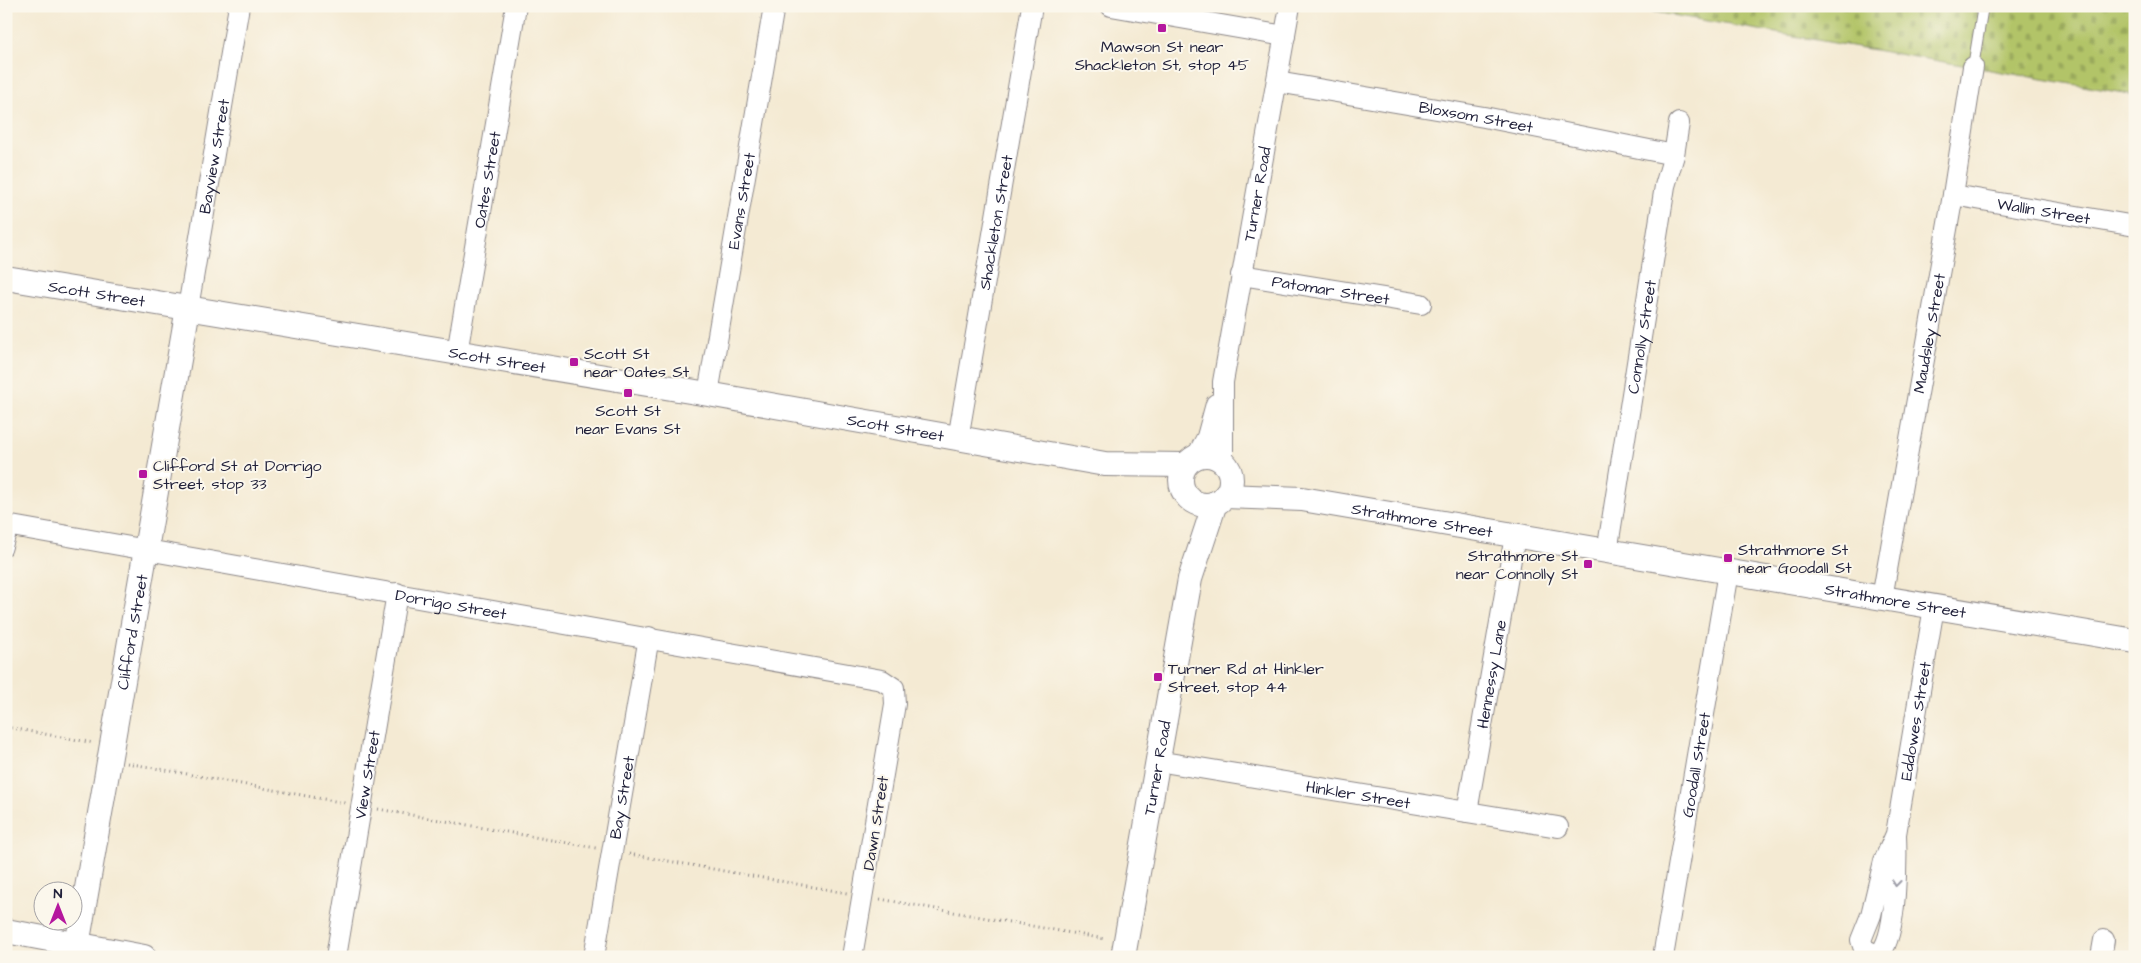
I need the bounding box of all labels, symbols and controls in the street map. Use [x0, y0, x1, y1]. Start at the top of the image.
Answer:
marker: Mawson St near Shackleton St, stop 45 [1156, 22, 1168, 34]
place label: Mawson St near Shackleton St, stop 45 [1075, 36, 1250, 76]
street label: Bloxsom Street [1417, 96, 1535, 139]
street label: Bayview Street [194, 97, 235, 216]
street label: Oates Street [468, 129, 507, 230]
street label: Turner Road [1238, 145, 1277, 243]
street label: Evans Street [723, 150, 761, 251]
street label: Shackleton Street [974, 153, 1018, 292]
street label: Wallin Street [1995, 193, 2092, 230]
street label: Patomar Street [1270, 270, 1392, 311]
street label: Maudsley Street [1908, 271, 1951, 395]
street label: Scott Street [46, 275, 147, 313]
street label: Connolly Street [1622, 278, 1662, 395]
street label: Scott Street [447, 341, 548, 379]
place label: Scott St near Oates St [584, 343, 690, 383]
marker: Scott St near Oates St [568, 356, 580, 368]
marker: Scott St near Evans St [622, 387, 634, 399]
place label: Scott St near Evans St [575, 400, 681, 440]
street label: Scott Street [845, 409, 946, 448]
place label: Clifford St at Dorrigo Street, stop 33 [153, 455, 322, 495]
marker: Clifford St at Dorrigo Street, stop 33 [137, 468, 149, 480]
street label: Strathmore Street [1350, 498, 1495, 543]
place label: Strathmore St near Goodall St [1738, 539, 1852, 579]
place label: Strathmore St near Connolly St [1456, 545, 1579, 586]
marker: Strathmore St near Goodall St [1722, 552, 1734, 564]
marker: Strathmore St near Connolly St [1582, 558, 1594, 570]
street label: Clifford Street [112, 572, 154, 692]
street label: Strathmore Street [1823, 578, 1968, 624]
street label: Dorrigo Street [394, 584, 509, 625]
street label: Hennessy Lane [1472, 618, 1512, 730]
place label: Turner Rd at Hinkler Street, stop 44 [1168, 658, 1324, 698]
street label: Eddowes Street [1895, 659, 1937, 782]
marker: Turner Rd at Hinkler Street, stop 44 [1152, 671, 1164, 683]
street label: Goodall Street [1677, 710, 1716, 819]
street label: Turner Road [1138, 719, 1177, 817]
street label: View Street [349, 728, 386, 821]
street label: Bay Street [604, 754, 640, 841]
street label: Dawn Street [858, 774, 894, 872]
street label: Hinkler Street [1304, 776, 1413, 815]
one-way arrow [1891, 879, 1902, 887]
north arrow [32, 880, 82, 930]
text: N [54, 884, 63, 904]

